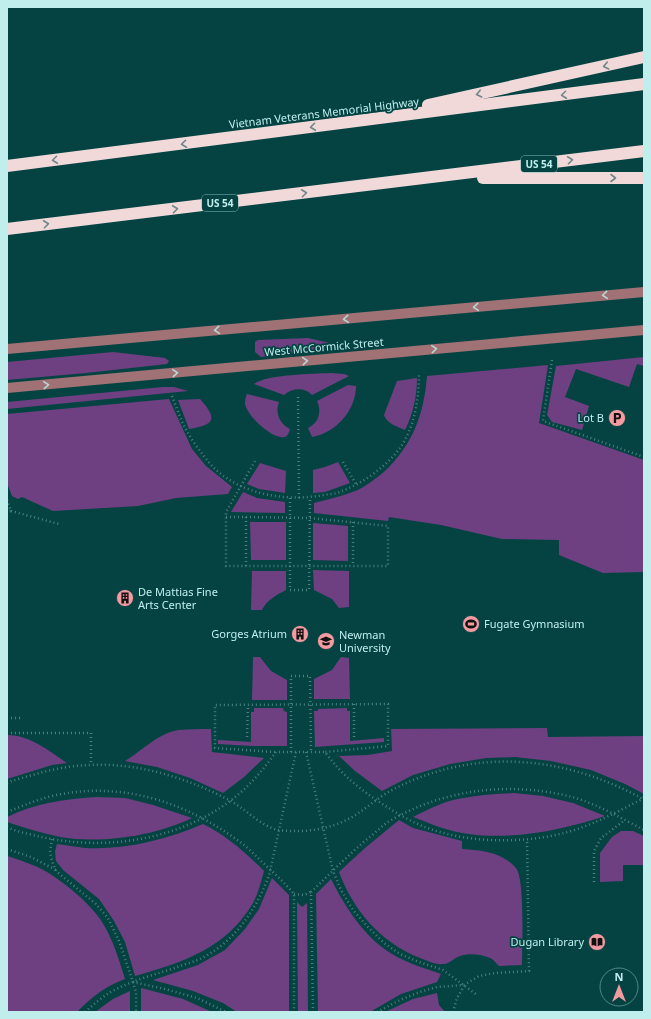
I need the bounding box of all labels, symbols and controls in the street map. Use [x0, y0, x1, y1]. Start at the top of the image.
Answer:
one-way arrow [603, 61, 609, 69]
one-way arrow [476, 89, 482, 97]
one-way arrow [561, 90, 567, 99]
street label: Vietnam Veterans Memorial Highway [228, 93, 420, 132]
one-way arrow [310, 122, 316, 131]
one-way arrow [181, 139, 187, 148]
one-way arrow [52, 155, 58, 164]
road number: US 54 [521, 156, 557, 172]
one-way arrow [567, 156, 573, 165]
one-way arrow [610, 174, 616, 182]
one-way arrow [301, 189, 307, 198]
road number: US 54 [202, 195, 238, 211]
one-way arrow [172, 204, 178, 213]
one-way arrow [43, 220, 49, 229]
one-way arrow [602, 291, 608, 300]
one-way arrow [473, 302, 479, 311]
one-way arrow [343, 314, 349, 323]
one-way arrow [214, 326, 220, 335]
street label: West McCormick Street [264, 334, 384, 359]
one-way arrow [431, 345, 437, 354]
one-way arrow [302, 357, 308, 366]
one-way arrow [172, 369, 178, 378]
one-way arrow [43, 380, 49, 389]
parking icon: Lot B [607, 408, 627, 428]
place label: Lot B [578, 410, 604, 425]
place label: De Mattias Fine Arts Center [138, 584, 218, 612]
building icon: De Mattias Fine Arts Center [115, 588, 135, 608]
sports icon: Fugate Gymnasium [461, 614, 481, 634]
place label: Fugate Gymnasium [484, 616, 585, 631]
building icon: Gorges Atrium [290, 624, 310, 644]
place label: Gorges Atrium [211, 626, 287, 641]
place label: Newman University [339, 627, 391, 655]
school or university icon: Newman University [316, 631, 336, 651]
library icon: Dugan Library [587, 932, 607, 952]
place label: Dugan Library [511, 934, 584, 949]
north arrow [599, 967, 639, 1007]
text: N [615, 969, 623, 984]

